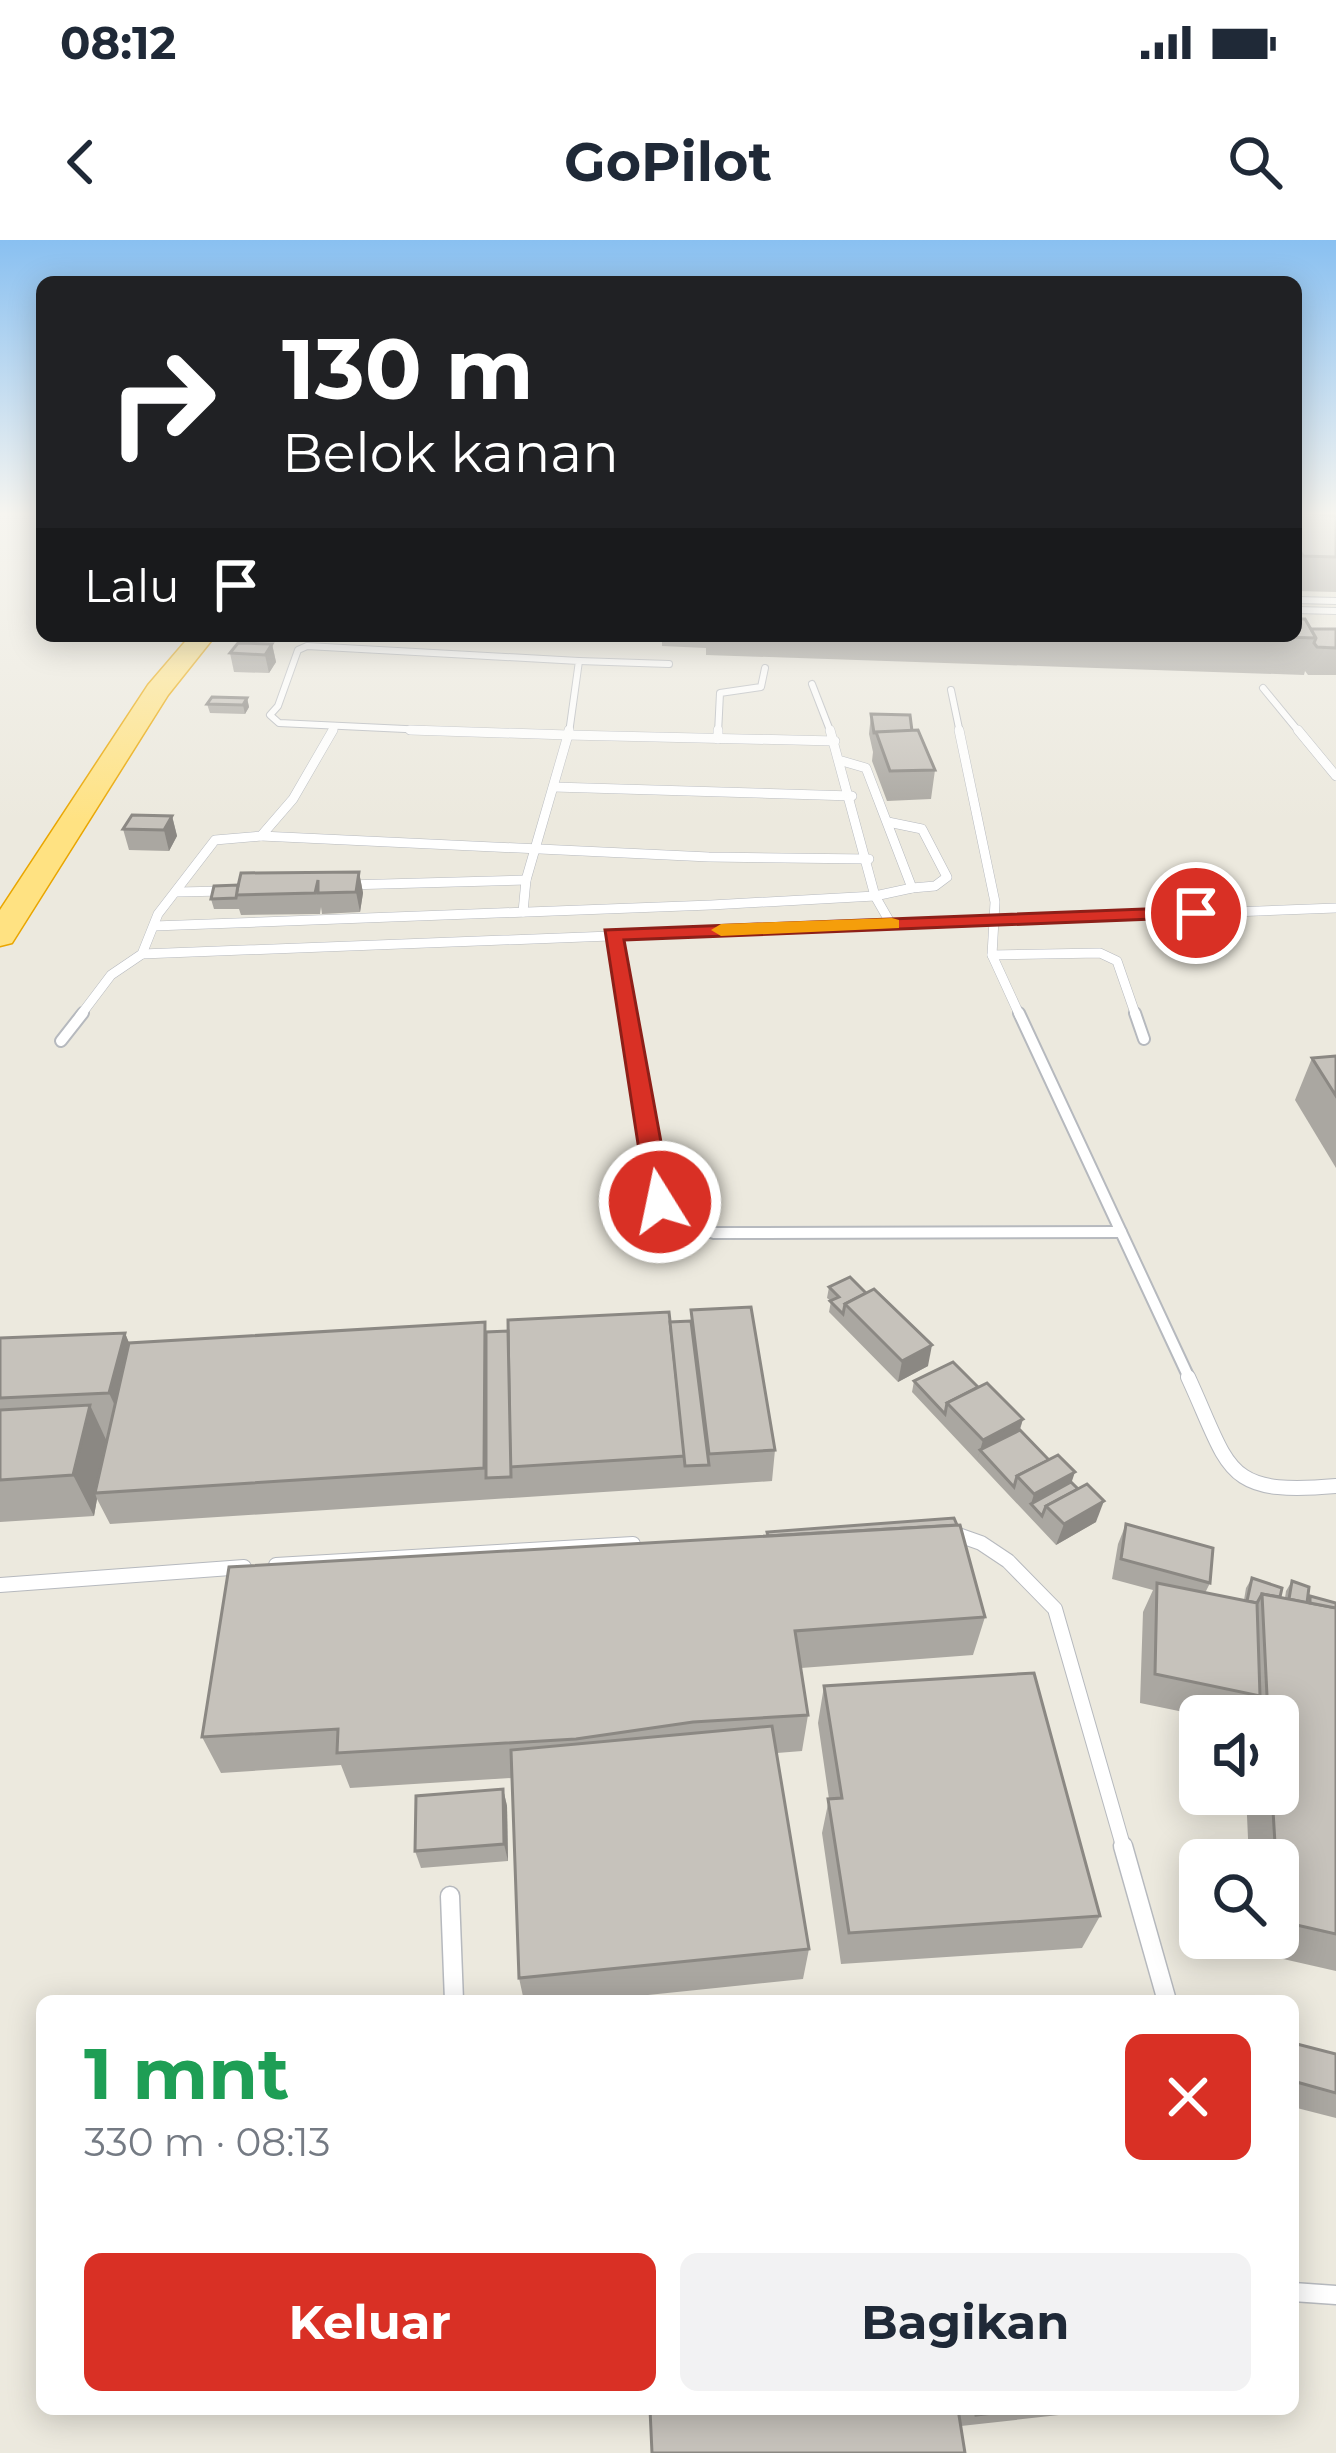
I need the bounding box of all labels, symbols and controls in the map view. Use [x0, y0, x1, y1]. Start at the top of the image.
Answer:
text: 08:12 [60, 15, 176, 70]
icon: back [48, 129, 114, 195]
text: GoPilot [564, 129, 772, 195]
icon: search [1222, 129, 1288, 195]
text: 130 m [282, 318, 534, 420]
icon: right [84, 324, 240, 480]
text: Belok kanan [282, 420, 619, 486]
icon: arrive [203, 552, 269, 618]
text: Lalu [84, 558, 179, 613]
pin [1145, 862, 1247, 964]
icon: arrive [1163, 880, 1229, 946]
position arrow [597, 1139, 723, 1265]
map controls [1179, 1695, 1299, 1959]
button: sound [1179, 1695, 1299, 1815]
button: search [1179, 1839, 1299, 1959]
text: 1 mnt [84, 2029, 289, 2117]
button: close [1125, 2034, 1251, 2160]
text: 330 m · 08:13 [84, 2118, 331, 2166]
button: Keluar [84, 2253, 656, 2391]
button: Bagikan [680, 2253, 1251, 2391]

